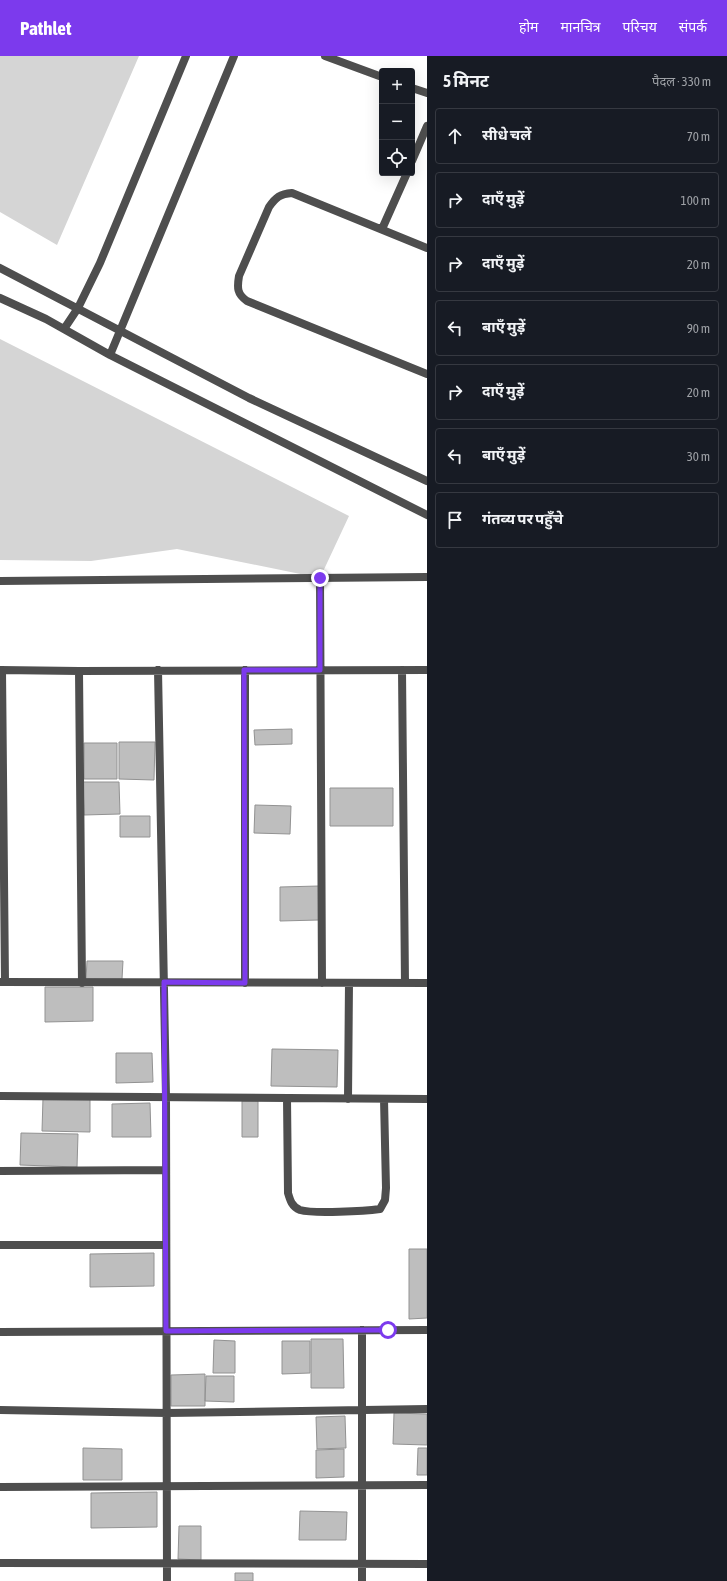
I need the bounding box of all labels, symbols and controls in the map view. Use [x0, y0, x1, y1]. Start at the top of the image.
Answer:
text: Pathlet [20, 17, 71, 39]
text: होम [519, 19, 538, 35]
text: मानचित्र [560, 19, 601, 35]
text: परिचय [623, 19, 657, 35]
text: संपर्क [679, 19, 707, 35]
map controls [379, 68, 415, 176]
button: + [379, 68, 415, 104]
text: 5 मिनट [443, 71, 489, 91]
text: पैदल · 330 m [652, 74, 711, 89]
button: − [379, 104, 415, 140]
icon: ahead [444, 125, 466, 147]
text: सीधे चलें [482, 126, 531, 143]
text: 70 m [687, 129, 710, 144]
button: locate [379, 140, 415, 176]
icon: right [444, 189, 466, 211]
text: दाएँ मुड़ें [482, 190, 524, 207]
text: 100 m [681, 193, 710, 208]
icon: right [444, 253, 466, 275]
text: दाएँ मुड़ें [482, 254, 524, 271]
text: 20 m [687, 257, 710, 272]
icon: left [444, 317, 466, 339]
text: बाएँ मुड़ें [482, 318, 525, 335]
text: 90 m [687, 321, 710, 336]
icon: right [444, 381, 466, 403]
text: दाएँ मुड़ें [482, 382, 524, 399]
text: 20 m [687, 385, 710, 400]
icon: left [444, 445, 466, 467]
text: बाएँ मुड़ें [482, 446, 525, 463]
text: 30 m [687, 449, 710, 464]
icon: arrive [444, 509, 466, 531]
text: गंतव्य पर पहुँचे [482, 510, 563, 527]
route end [311, 569, 329, 587]
route start [379, 1321, 397, 1339]

